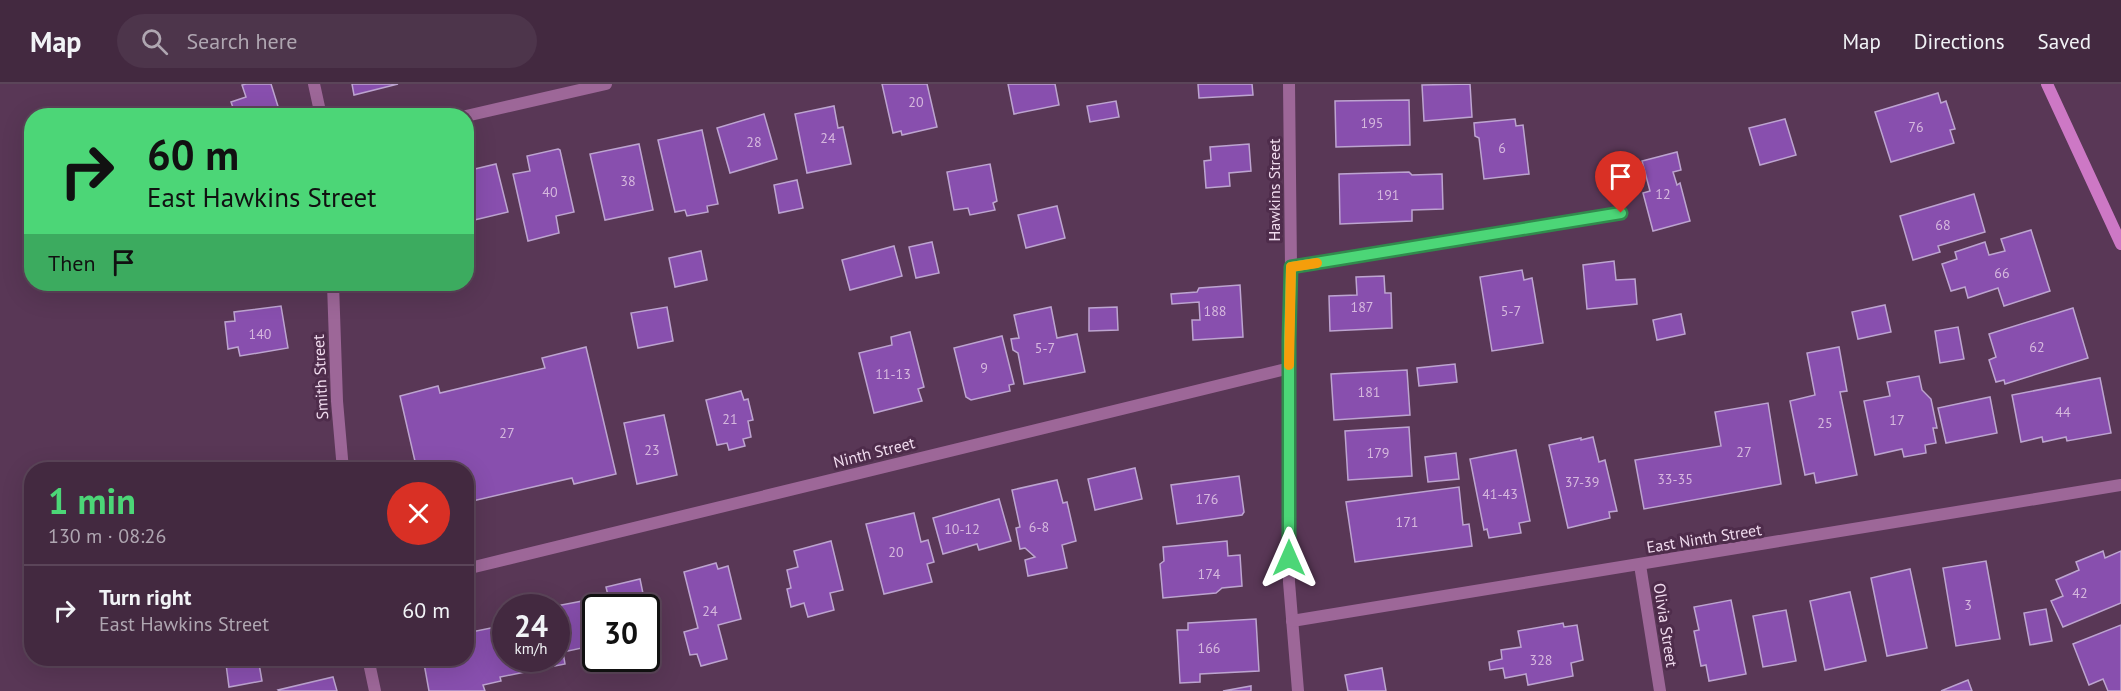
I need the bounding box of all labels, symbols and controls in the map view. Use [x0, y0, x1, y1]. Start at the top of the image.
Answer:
search box [117, 14, 537, 68]
text: Map [30, 23, 81, 60]
icon: search [138, 25, 171, 58]
text: Search here [186, 27, 297, 55]
text: Map [1842, 28, 1881, 55]
text: Directions [1914, 28, 2005, 55]
text: Saved [2038, 28, 2091, 55]
house number: 20 [908, 93, 924, 111]
house number: 195 [1361, 114, 1383, 132]
house number: 76 [1908, 118, 1924, 136]
text: 60 m [147, 127, 239, 182]
house number: 24 [820, 129, 836, 147]
icon: right [48, 132, 126, 210]
house number: 28 [746, 133, 762, 151]
street label: Hawkins Street [1264, 138, 1284, 242]
house number: 6 [1498, 139, 1506, 157]
pin [1595, 151, 1646, 213]
icon: arrive [1604, 160, 1637, 193]
house number: 38 [620, 172, 636, 190]
text: East Hawkins Street [147, 180, 376, 214]
house number: 40 [542, 183, 558, 201]
house number: 12 [1655, 185, 1671, 203]
house number: 191 [1377, 186, 1399, 204]
house number: 68 [1935, 216, 1951, 234]
icon: arrive [107, 246, 140, 279]
text: Then [48, 249, 95, 277]
house number: 66 [1994, 264, 2010, 282]
house number: 187 [1351, 298, 1373, 316]
house number: 188 [1204, 302, 1226, 320]
house number: 5-7 [1501, 302, 1521, 320]
house number: 140 [249, 325, 272, 343]
street label: Smith Street [308, 333, 332, 420]
house number: 62 [2029, 338, 2045, 356]
house number: 5-7 [1035, 339, 1055, 357]
house number: 9 [980, 359, 988, 377]
house number: 11-13 [875, 365, 911, 383]
house number: 181 [1358, 383, 1380, 401]
house number: 44 [2055, 403, 2071, 421]
house number: 21 [722, 410, 738, 428]
house number: 17 [1889, 411, 1905, 429]
house number: 25 [1817, 414, 1833, 432]
house number: 27 [499, 424, 515, 442]
street label: Ninth Street [831, 432, 917, 472]
house number: 23 [644, 441, 660, 459]
house number: 27 [1736, 443, 1752, 461]
house number: 179 [1367, 444, 1389, 462]
house number: 33-35 [1657, 470, 1693, 488]
house number: 37-39 [1565, 473, 1599, 491]
text: 1 min [48, 477, 136, 524]
button: close [387, 482, 450, 545]
house number: 41-43 [1482, 485, 1518, 503]
house number: 176 [1196, 490, 1218, 508]
house number: 171 [1396, 513, 1418, 531]
house number: 6-8 [1029, 518, 1049, 536]
street label: East Ninth Street [1645, 519, 1763, 557]
house number: 10-12 [944, 520, 980, 538]
text: 130 m · 08:26 [48, 523, 166, 549]
position arrow [1257, 526, 1321, 590]
house number: 20 [888, 543, 904, 561]
house number: 174 [1198, 565, 1221, 583]
street label: Olivia Street [1649, 581, 1683, 669]
text: Turn right [99, 583, 191, 611]
house number: 42 [2072, 584, 2088, 602]
icon: right [48, 594, 81, 627]
speed limit sign: 30 [582, 594, 660, 672]
text: 60 m [402, 596, 450, 624]
house number: 3 [1964, 596, 1972, 614]
house number: 24 [702, 602, 718, 620]
text: 24 [514, 606, 548, 645]
text: East Hawkins Street [99, 611, 269, 637]
text: km/h [515, 639, 547, 658]
house number: 166 [1198, 639, 1220, 657]
house number: 328 [1530, 651, 1552, 669]

